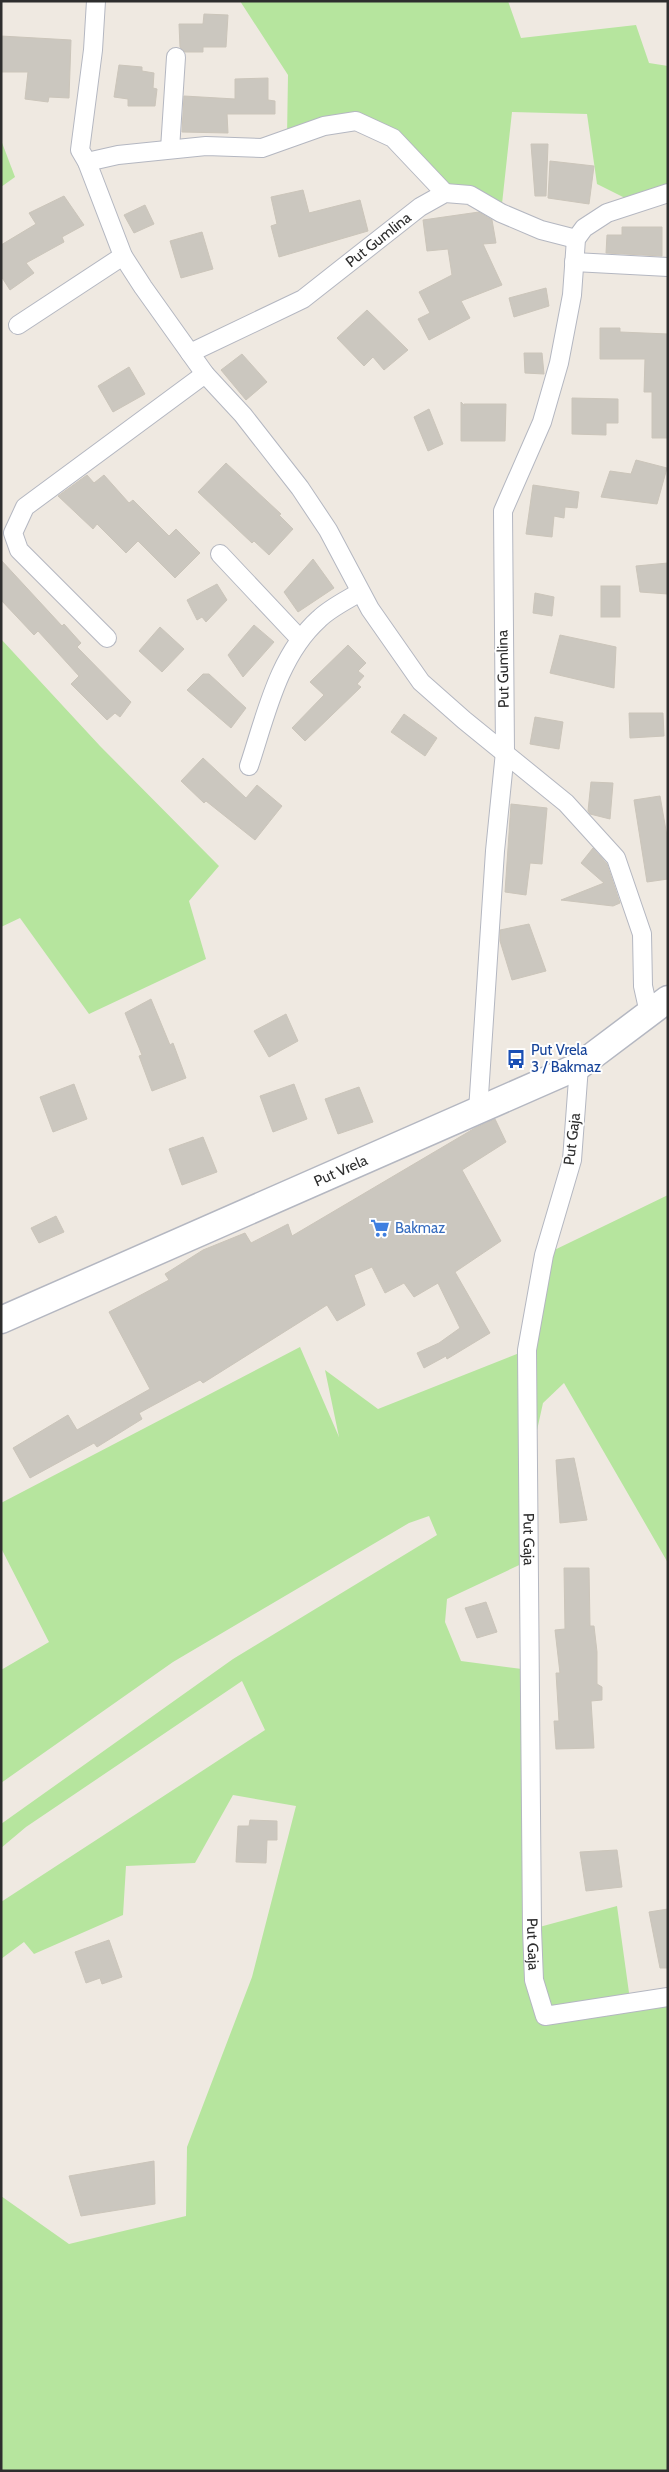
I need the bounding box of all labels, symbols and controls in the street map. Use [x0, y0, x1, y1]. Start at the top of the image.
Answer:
street label: Put Gumlina [342, 208, 415, 271]
street label: Put Gumlina [493, 629, 513, 708]
place label: Put Vrela 3 / Bakmaz [531, 1041, 601, 1076]
bus stop icon: Put Vrela 3 / Bakmaz [505, 1048, 527, 1070]
street label: Put Gaja [560, 1111, 584, 1166]
street label: Put Vrela [311, 1151, 371, 1190]
supermarket icon: Bakmaz [369, 1217, 391, 1239]
place label: Bakmaz [395, 1219, 445, 1237]
street label: Put Gaja [519, 1513, 538, 1566]
street label: Put Gaja [523, 1918, 543, 1972]

